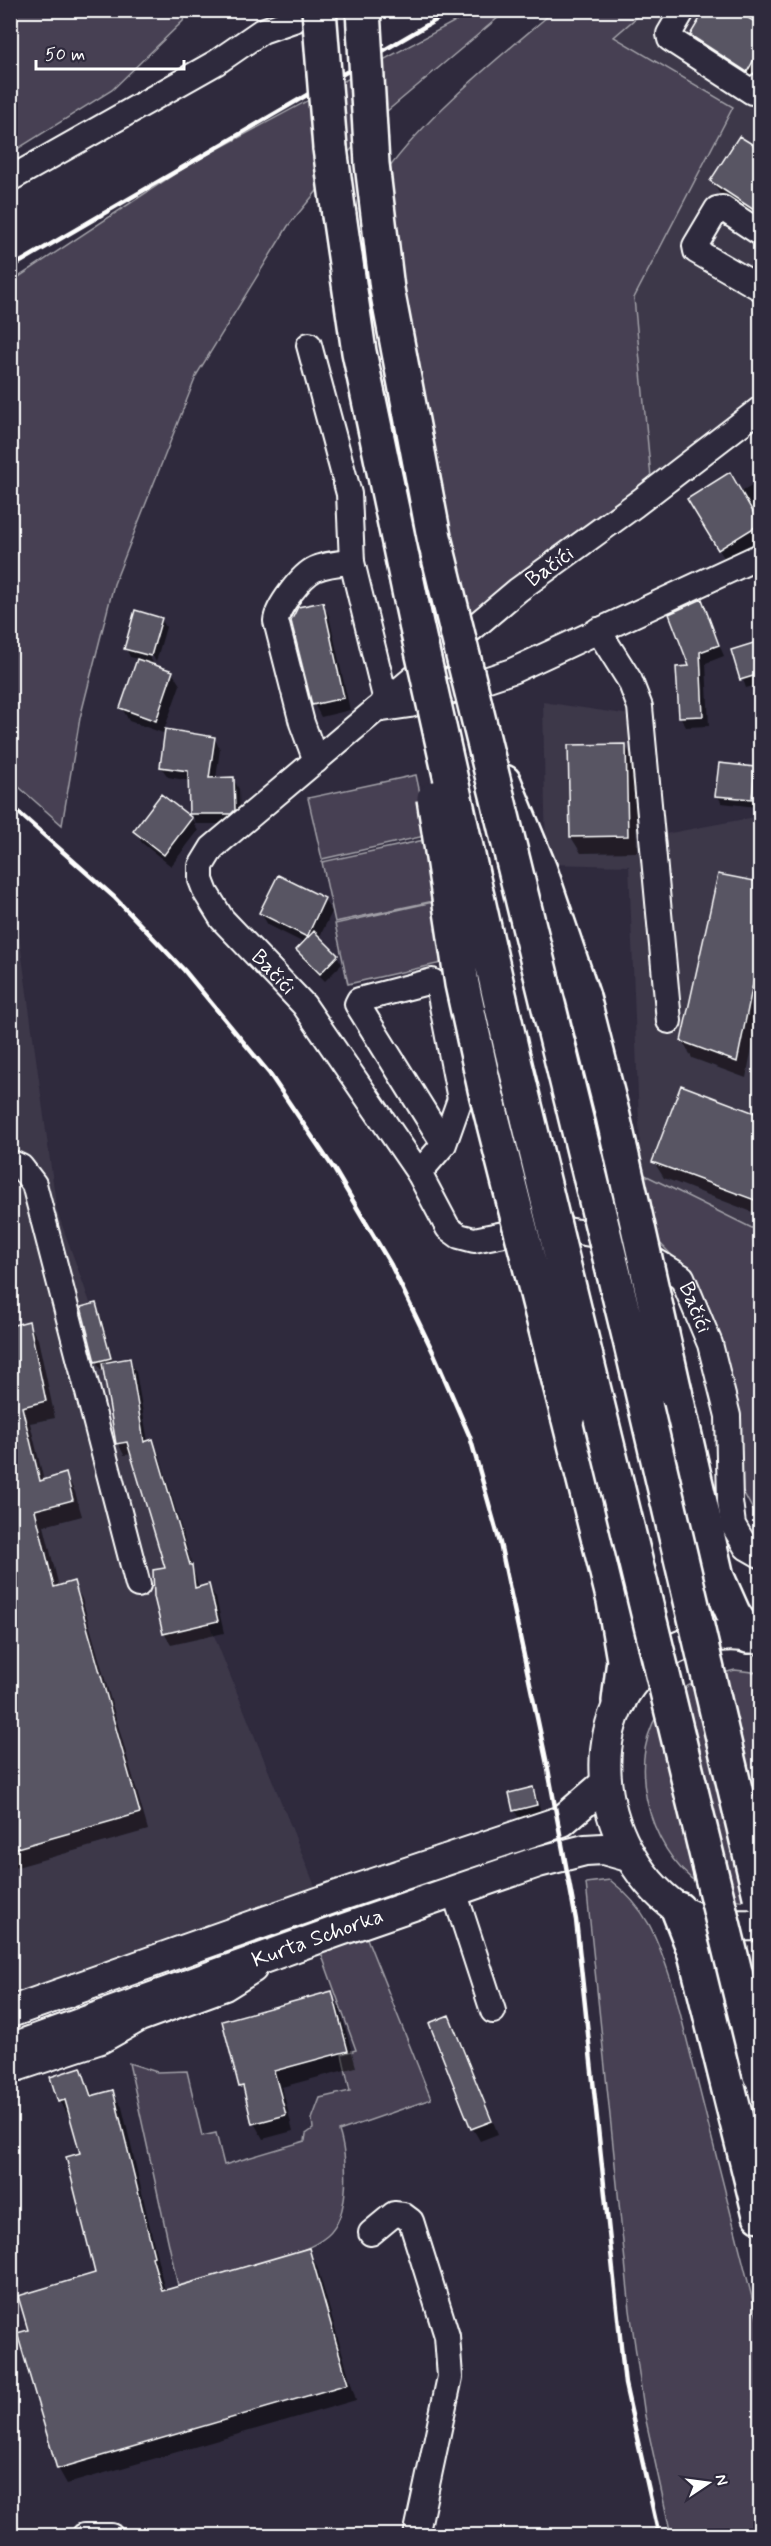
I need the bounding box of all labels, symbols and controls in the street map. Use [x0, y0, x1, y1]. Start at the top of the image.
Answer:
scale bar [36, 33, 184, 71]
text: 50 m [45, 43, 85, 67]
street label: Bačići [520, 540, 580, 594]
street label: Bačići [245, 944, 302, 1001]
street label: Bačići [672, 1278, 718, 1338]
street label: Kurta Schorka [248, 1902, 387, 1975]
north arrow [678, 2453, 738, 2513]
text: N [710, 2472, 733, 2488]

